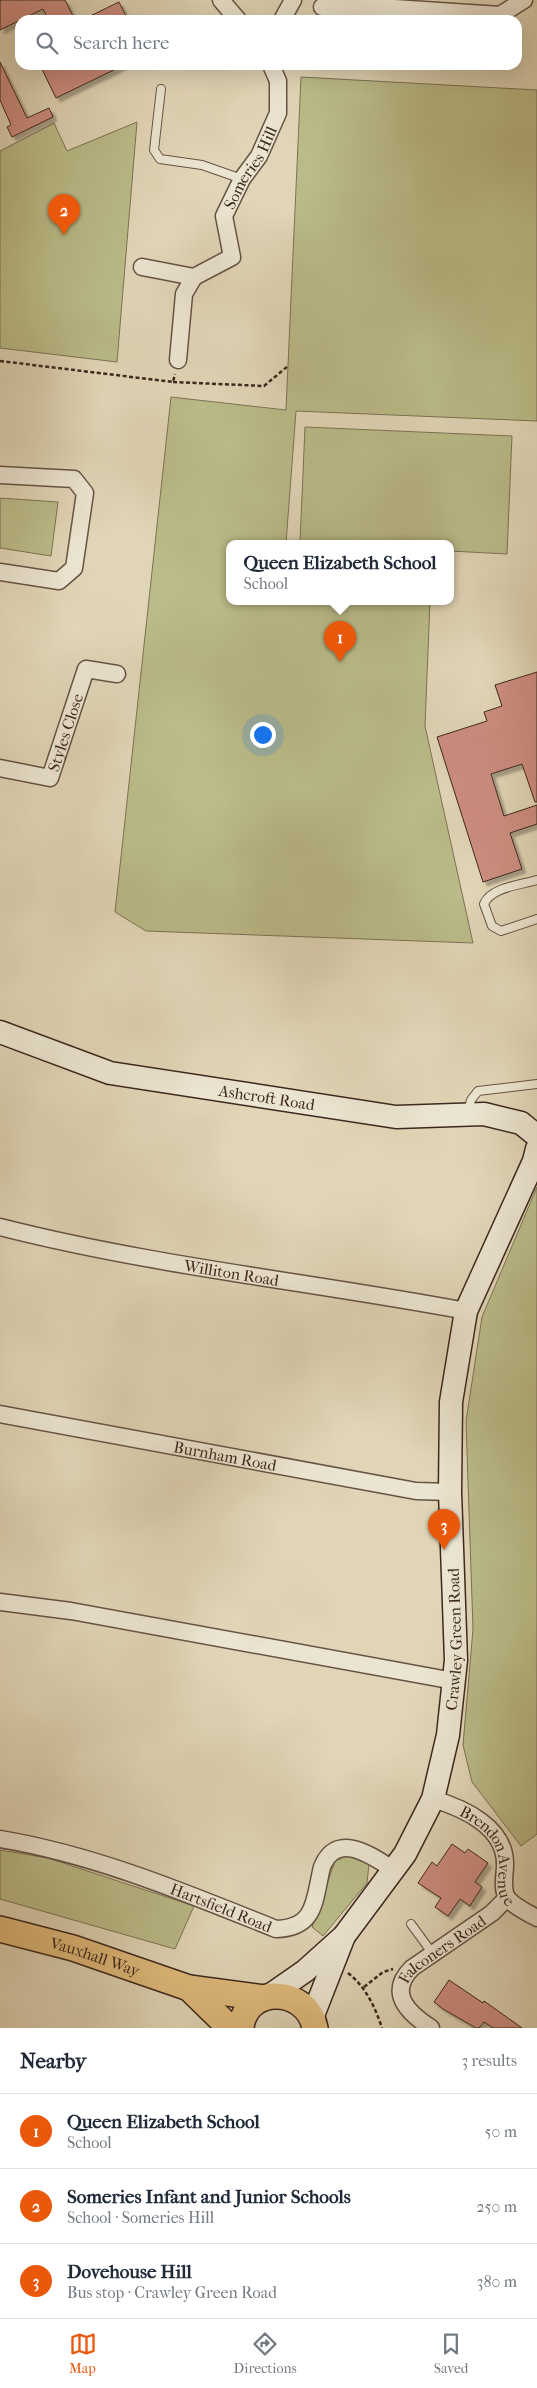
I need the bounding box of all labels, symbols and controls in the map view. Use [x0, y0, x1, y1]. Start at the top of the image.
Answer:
search box [15, 15, 522, 70]
icon: search [33, 29, 61, 57]
text: Search here [73, 32, 169, 54]
street label: Someries Hill [220, 123, 281, 212]
pin: 2 [48, 194, 80, 235]
popup [226, 540, 454, 605]
text: Queen Elizabeth School [244, 552, 436, 574]
text: School [244, 574, 288, 593]
pin: 1 [324, 621, 356, 662]
street label: Styles Close [44, 691, 87, 774]
your location [250, 722, 276, 748]
street label: Ashcroft Road [216, 1081, 316, 1114]
street label: Williton Road [181, 1256, 281, 1290]
street label: Burnham Road [172, 1437, 278, 1475]
pin: 3 [428, 1509, 460, 1550]
street label: Crawley Green Road [442, 1567, 466, 1711]
street label: Brendon Avenue [457, 1802, 518, 1910]
street label: Hartsfield Road [168, 1879, 275, 1936]
street label: Falconers Road [394, 1911, 490, 1987]
street label: Vauxhall Way [47, 1933, 143, 1980]
text: Nearby [20, 2049, 86, 2073]
text: 3 results [461, 2051, 517, 2070]
text: Queen Elizabeth School [67, 2111, 260, 2133]
text: 1 [33, 2122, 39, 2141]
text: 50 m [485, 2122, 517, 2141]
text: School [67, 2133, 112, 2152]
text: Someries Infant and Junior Schools [67, 2186, 351, 2208]
text: 2 [32, 2197, 40, 2216]
text: 250 m [476, 2197, 517, 2216]
text: School · Someries Hill [67, 2208, 214, 2227]
text: Dovehouse Hill [67, 2261, 192, 2283]
text: 3 [33, 2272, 39, 2291]
text: 380 m [477, 2272, 517, 2291]
text: Bus stop · Crawley Green Road [67, 2283, 277, 2302]
tab: Map [69, 2330, 97, 2377]
tab: Directions [234, 2330, 297, 2377]
tab: Saved [434, 2330, 468, 2377]

